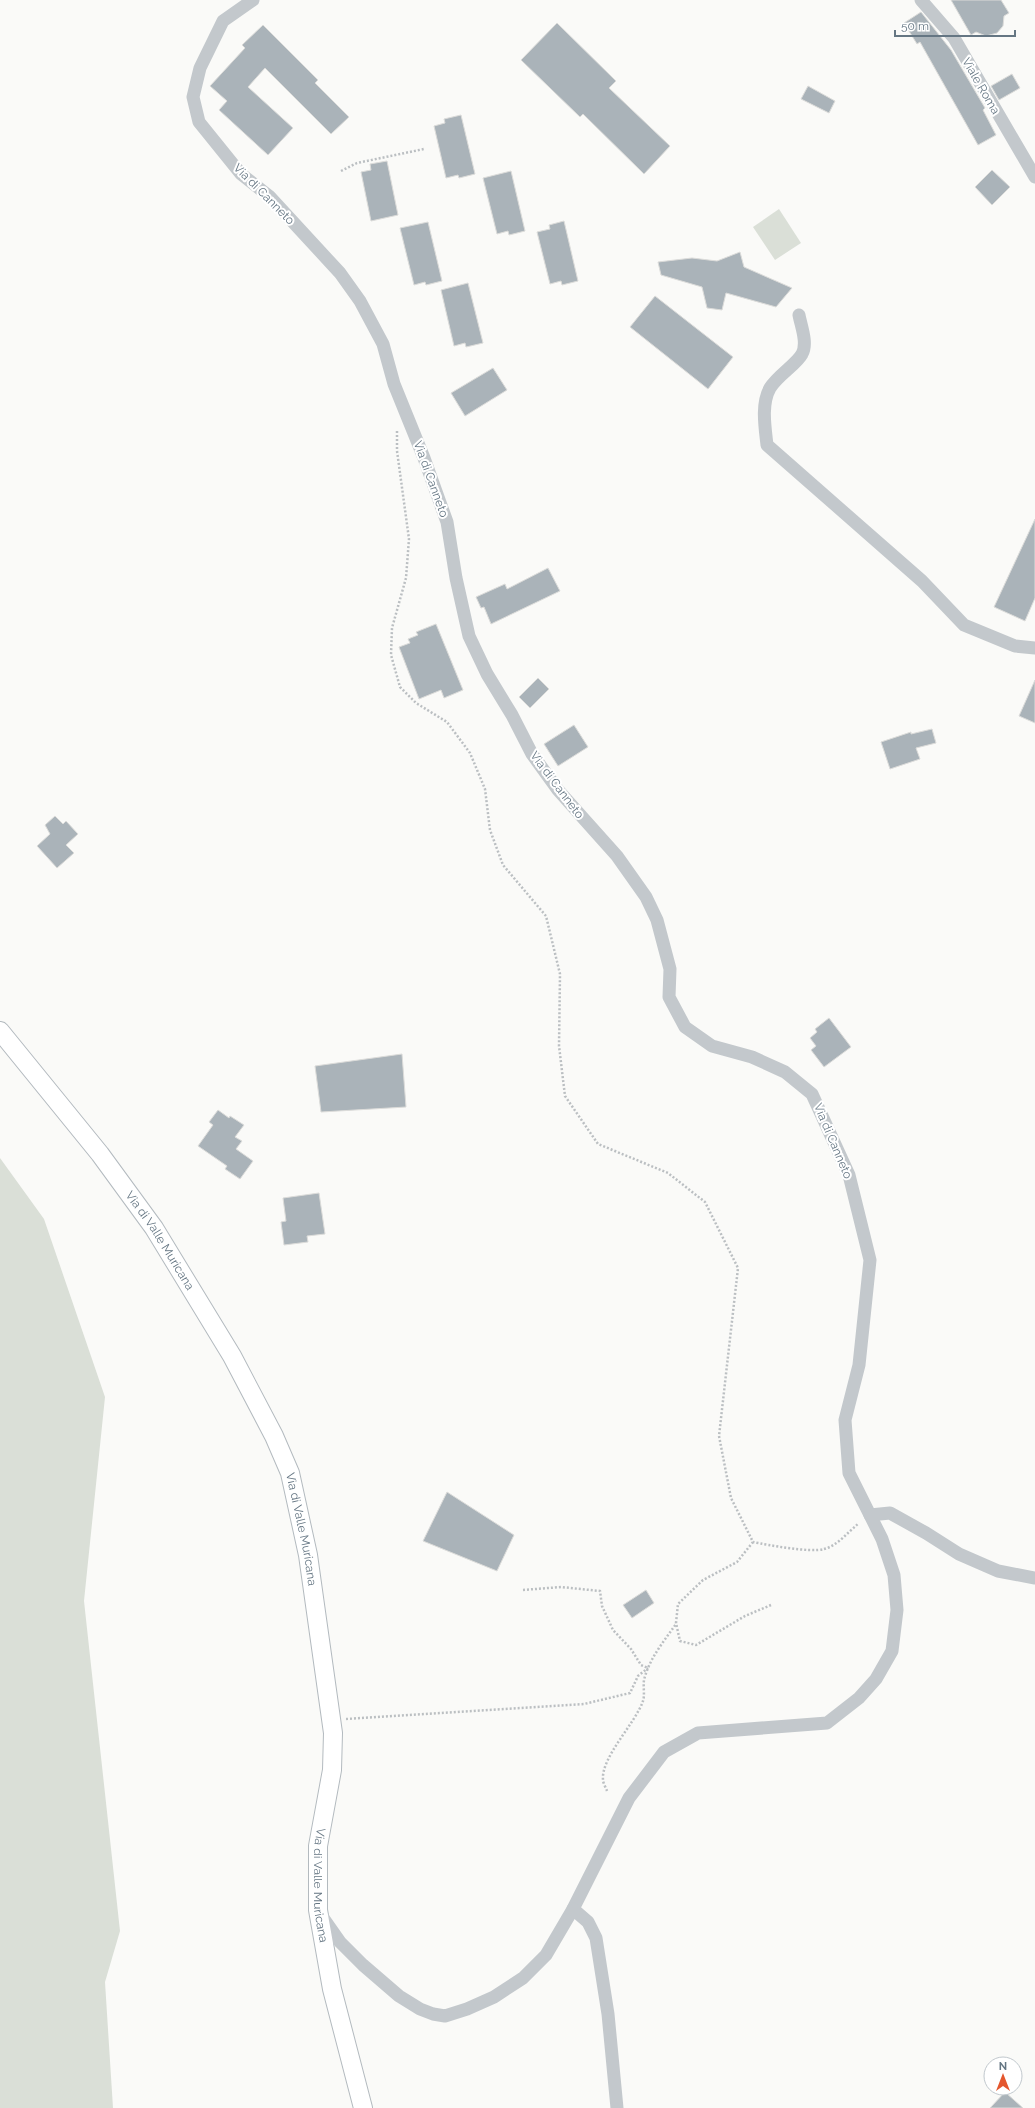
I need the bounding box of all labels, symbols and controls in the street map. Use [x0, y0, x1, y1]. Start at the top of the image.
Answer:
scale bar [895, 12, 1015, 38]
text: 50 m [901, 19, 929, 33]
street label: Viale Roma [959, 55, 1003, 117]
street label: Via di Canneto [231, 161, 297, 227]
street label: Via di Canneto [411, 439, 451, 519]
street label: Via di Canneto [527, 749, 587, 821]
street label: Via di Canneto [811, 1101, 855, 1181]
street label: Via di Valle Muricana [123, 1189, 197, 1293]
street label: Via di Valle Muricana [283, 1471, 319, 1587]
street label: Via di Valle Muricana [311, 1827, 331, 1944]
north arrow [983, 2056, 1023, 2096]
text: N [999, 2060, 1007, 2073]

